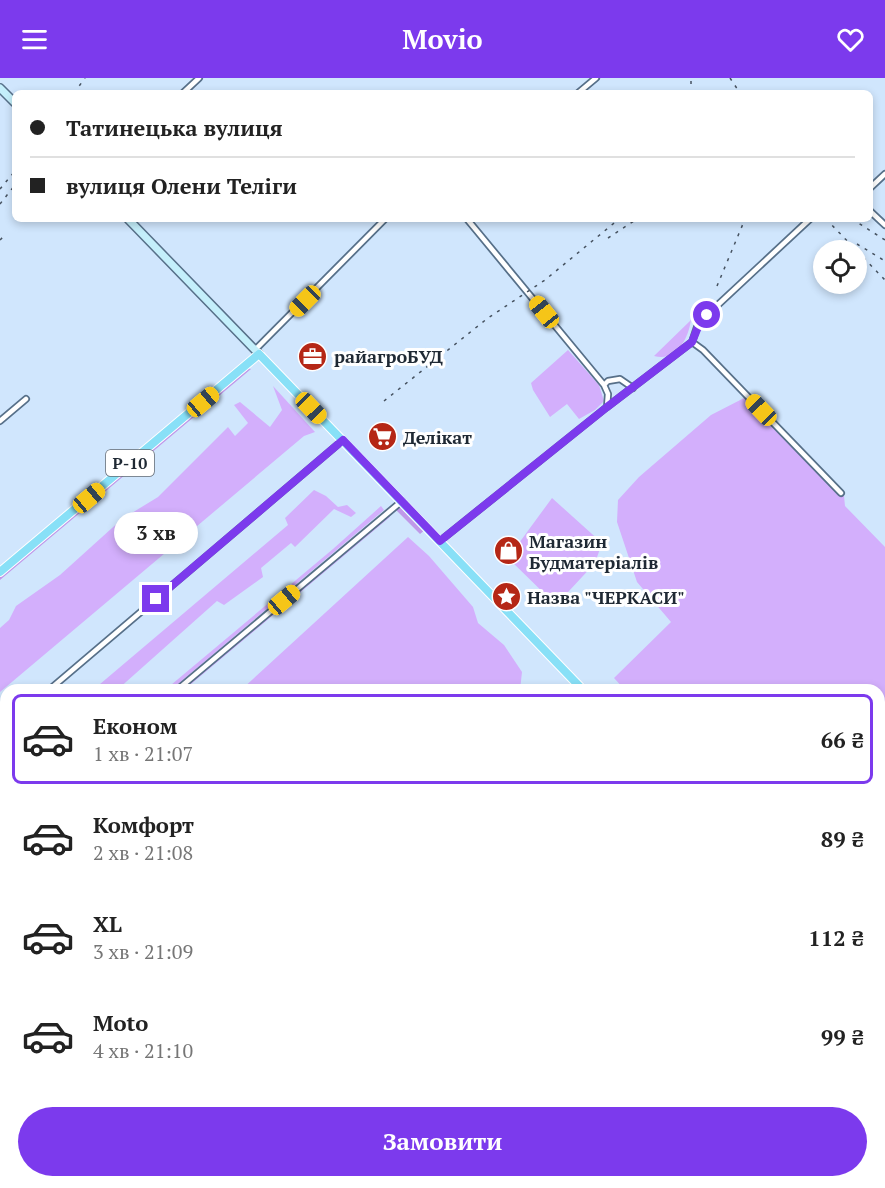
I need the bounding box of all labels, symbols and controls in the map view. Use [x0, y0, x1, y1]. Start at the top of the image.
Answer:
text: Movio [402, 21, 483, 57]
icon: menu [18, 23, 51, 56]
icon: heart [834, 23, 867, 56]
text: Татинецька вулиця [66, 113, 283, 142]
text: вулиця Олени Теліги [66, 171, 297, 200]
map controls [813, 240, 867, 294]
button: locate [813, 240, 867, 294]
car [286, 282, 324, 320]
car [526, 292, 562, 332]
route start [693, 301, 720, 328]
office icon: райагроБУД [297, 340, 329, 372]
place label: райагроБУД [334, 344, 443, 368]
car [183, 384, 223, 420]
car [292, 389, 330, 427]
car [742, 391, 780, 429]
supermarket icon: Делікат [366, 421, 398, 453]
place label: Делікат [403, 425, 472, 449]
road number: Р-10 [106, 450, 154, 476]
car [69, 480, 109, 516]
callout: 3 хв [114, 512, 198, 554]
text: 3 хв [136, 519, 176, 546]
place label: Магазин Будматеріалів [529, 529, 658, 574]
shop icon: Магазин Будматеріалів [492, 535, 524, 567]
place icon: Назва "ЧЕРКАСИ" [490, 581, 522, 613]
car [264, 582, 304, 618]
route end [142, 585, 169, 612]
place label: Назва "ЧЕРКАСИ" [527, 585, 685, 609]
text: Економ [93, 711, 177, 740]
icon: car [21, 712, 75, 766]
text: 66 ₴ [821, 725, 864, 754]
text: 1 хв · 21:07 [93, 740, 193, 767]
text: Комфорт [93, 810, 194, 839]
icon: car [21, 811, 75, 865]
text: 89 ₴ [821, 824, 864, 853]
text: 2 хв · 21:08 [93, 839, 193, 866]
text: XL [93, 909, 122, 938]
icon: car [21, 910, 75, 964]
text: 112 ₴ [808, 923, 864, 952]
text: 3 хв · 21:09 [93, 938, 193, 965]
text: Moto [93, 1008, 148, 1037]
icon: car [21, 1009, 75, 1063]
text: 99 ₴ [821, 1022, 864, 1051]
text: 4 хв · 21:10 [93, 1037, 193, 1064]
button: Замовити [18, 1107, 867, 1176]

